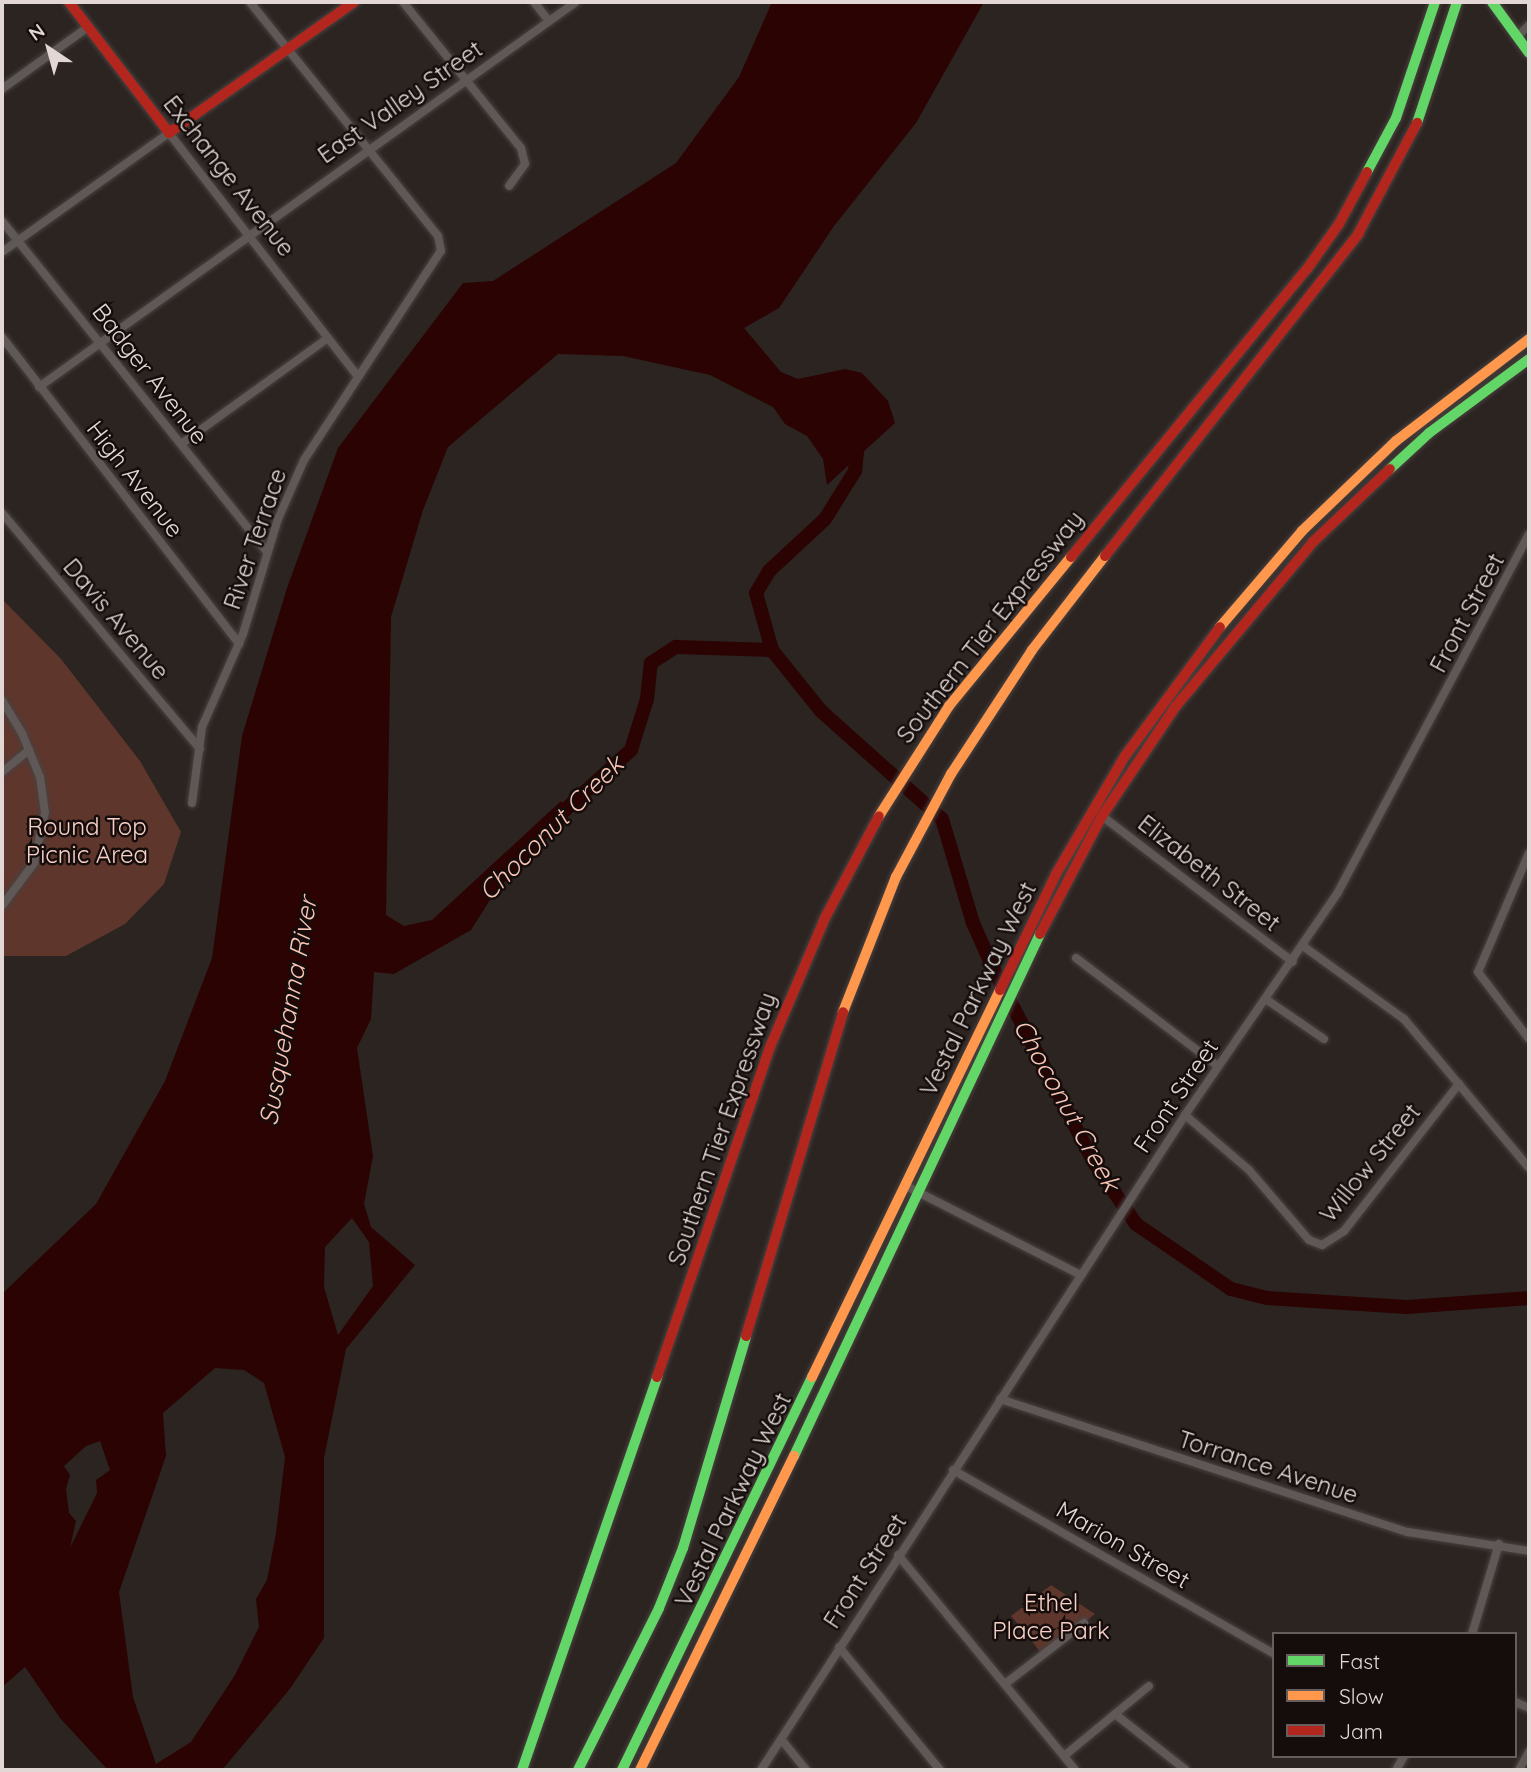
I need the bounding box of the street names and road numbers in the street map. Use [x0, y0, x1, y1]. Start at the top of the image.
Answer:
street label: East Valley Street [312, 34, 488, 170]
street label: Exchange Avenue [157, 90, 301, 262]
street label: Badger Avenue [86, 298, 214, 450]
street label: High Avenue [81, 415, 189, 543]
street label: River Terrace [217, 465, 293, 613]
street label: Southern Tier Expressway [890, 505, 1090, 749]
street label: Front Street [1424, 549, 1510, 677]
street label: Davis Avenue [57, 553, 175, 685]
street label: Elizabeth Street [1132, 809, 1286, 937]
street label: Vestal Parkway West [914, 877, 1042, 1101]
street label: Southern Tier Expressway [662, 989, 782, 1269]
street label: Front Street [1128, 1034, 1224, 1158]
street label: Willow Street [1314, 1098, 1426, 1228]
street label: Vestal Parkway West [669, 1388, 797, 1612]
street label: Torrance Avenue [1174, 1424, 1362, 1510]
street label: Marion Street [1051, 1495, 1195, 1595]
street label: Front Street [817, 1508, 913, 1634]

